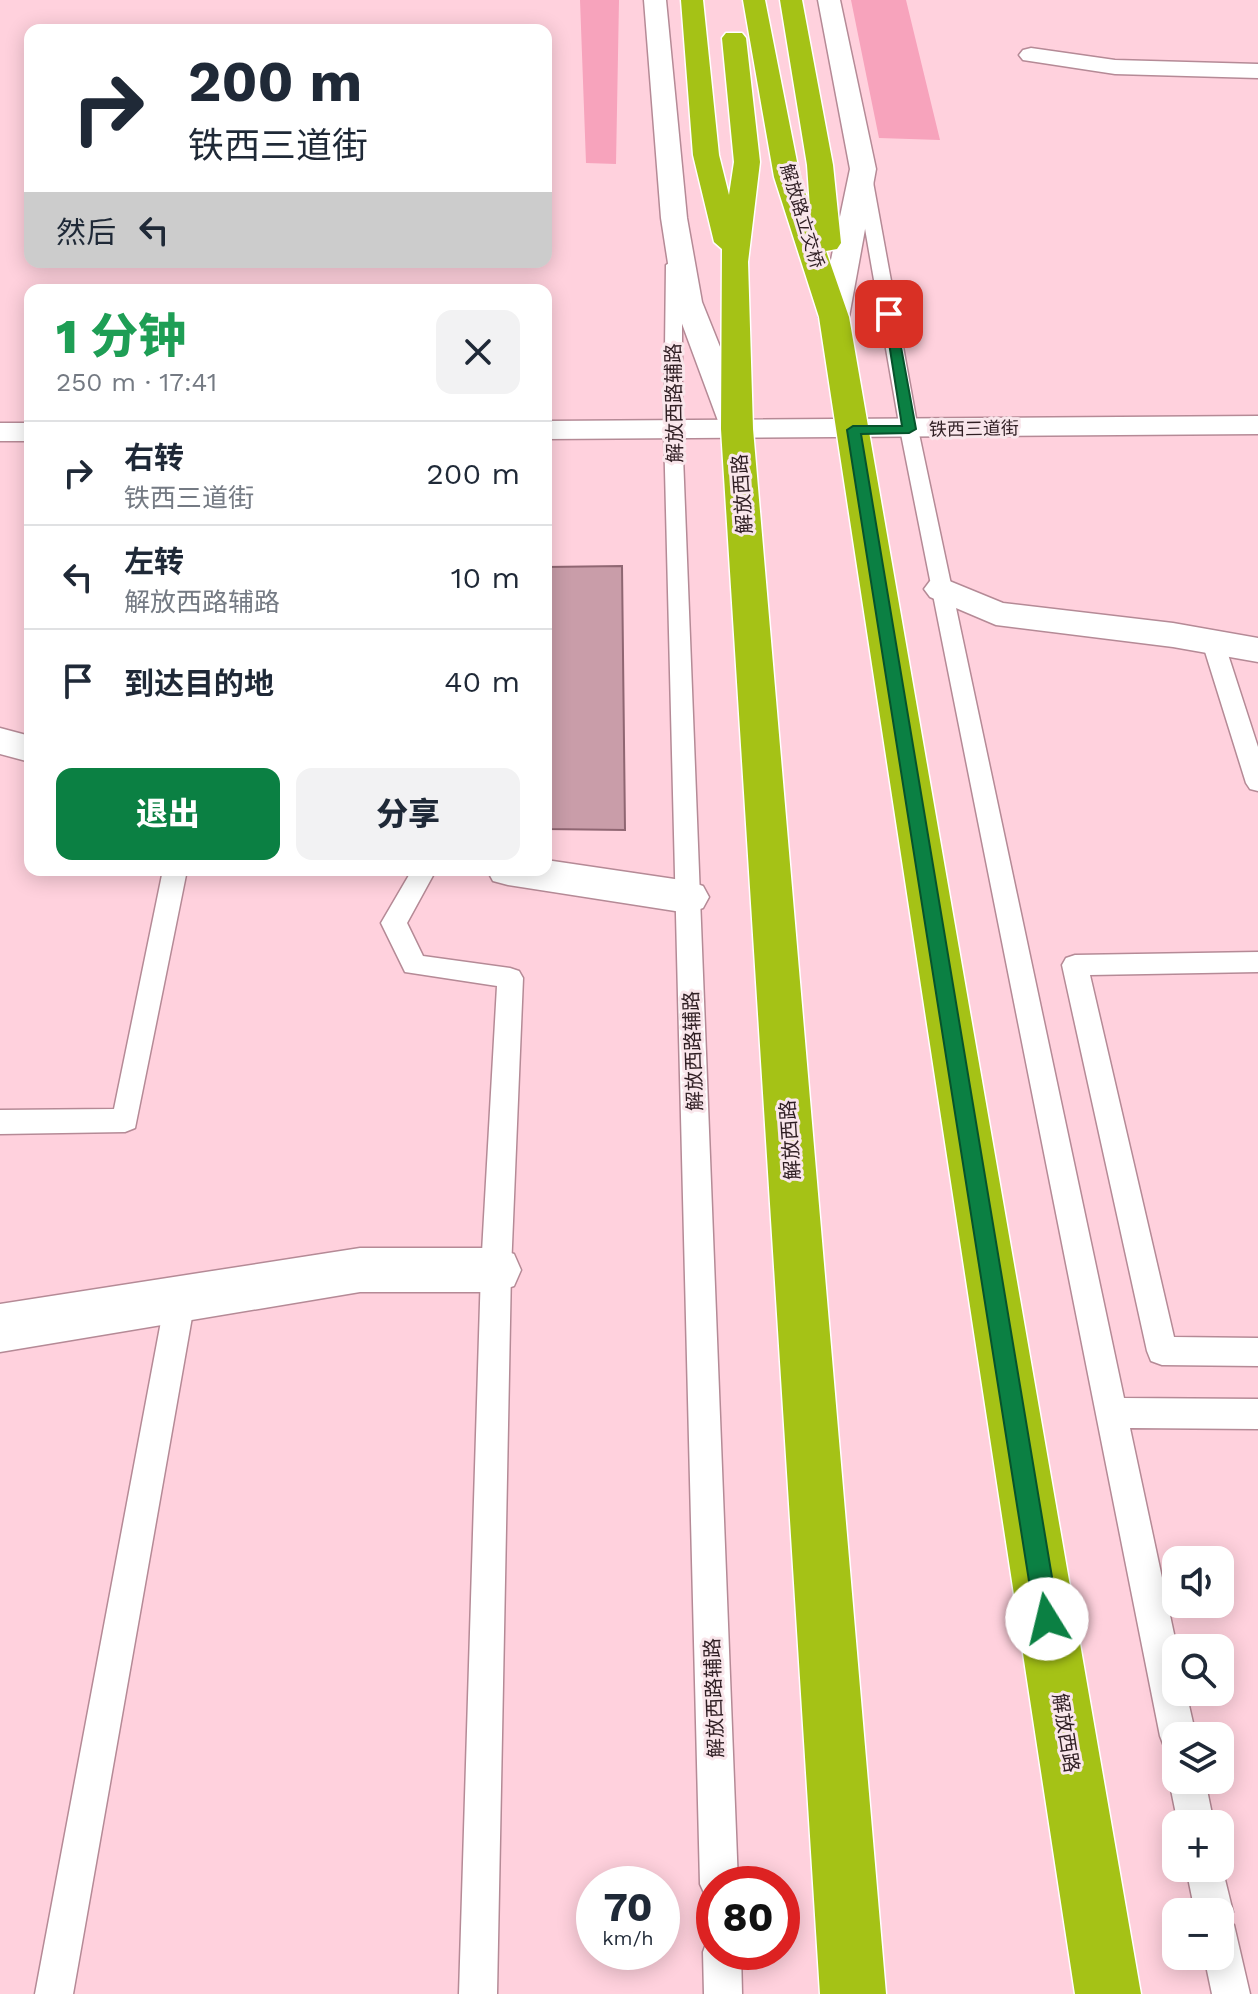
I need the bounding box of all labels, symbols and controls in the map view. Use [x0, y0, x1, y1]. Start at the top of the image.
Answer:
text: 200 m [188, 49, 362, 115]
icon: right [56, 56, 160, 160]
text: 铁西三道街 [188, 125, 368, 167]
street label: 解放路立交桥 [777, 161, 828, 271]
icon: left [132, 208, 176, 252]
text: 然后 [56, 215, 116, 250]
pin [855, 280, 923, 348]
icon: arrive [867, 292, 911, 336]
text: 1 分钟 [56, 308, 186, 365]
button: close [436, 310, 520, 394]
street label: 解放西路辅路 [661, 343, 687, 463]
text: 250 m · 17:41 [56, 367, 217, 397]
street label: 铁西三道街 [929, 417, 1019, 440]
text: 右转 [124, 440, 184, 475]
icon: right [56, 451, 100, 495]
street label: 解放西路 [727, 453, 757, 535]
text: 200 m [426, 456, 520, 491]
text: 铁西三道街 [124, 483, 254, 513]
text: 左转 [124, 544, 184, 579]
icon: left [56, 555, 100, 599]
text: 10 m [451, 560, 520, 595]
text: 解放西路辅路 [124, 587, 280, 617]
icon: arrive [56, 659, 100, 703]
text: 40 m [444, 664, 520, 699]
text: 到达目的地 [124, 666, 274, 701]
button: 退出 [56, 768, 280, 860]
button: 分享 [296, 768, 520, 860]
street label: 解放西路辅路 [679, 991, 707, 1111]
street label: 解放西路 [775, 1099, 805, 1181]
map controls [1162, 1546, 1234, 1970]
button: sound [1162, 1546, 1234, 1618]
position arrow [1005, 1577, 1089, 1661]
button: search [1162, 1634, 1234, 1706]
street label: 解放西路辅路 [700, 1638, 728, 1758]
street label: 解放西路 [1048, 1692, 1084, 1774]
button: layers [1162, 1722, 1234, 1794]
button: + [1162, 1810, 1234, 1882]
speed limit sign: 80 [696, 1866, 800, 1970]
text: 70 [603, 1884, 653, 1931]
button: − [1162, 1898, 1234, 1970]
text: km/h [602, 1926, 654, 1950]

